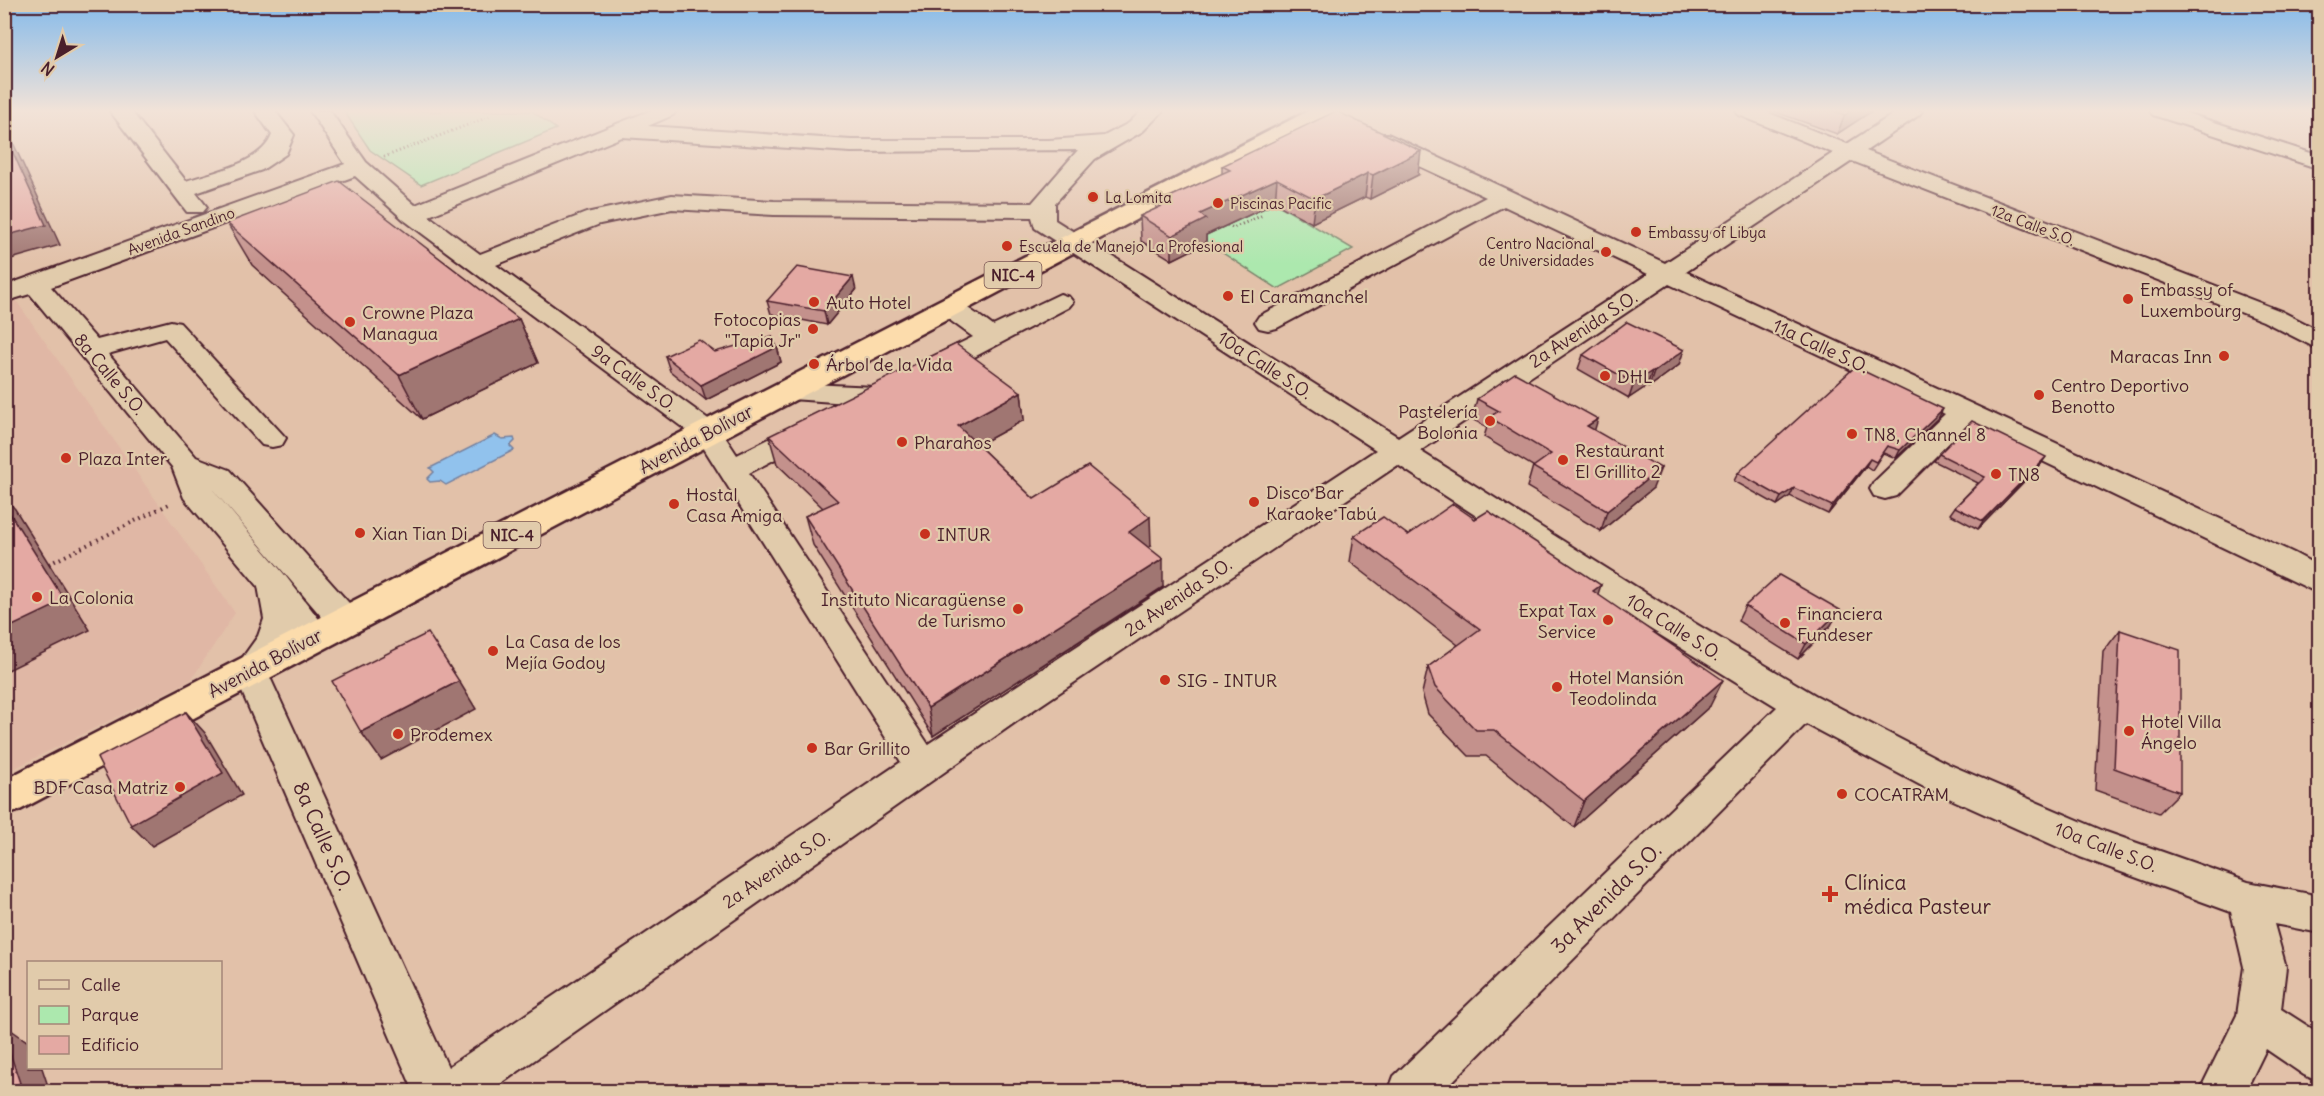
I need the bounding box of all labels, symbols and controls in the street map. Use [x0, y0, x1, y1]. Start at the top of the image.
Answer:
north arrow [27, 27, 87, 87]
text: N [37, 58, 58, 80]
place label: La Lomita [1105, 188, 1172, 207]
marker: La Lomita [1086, 190, 1100, 204]
place label: Piscinas Pacific [1230, 194, 1332, 213]
marker: Piscinas Pacific [1211, 196, 1225, 210]
street label: 12a Calle S.O. [1988, 200, 2078, 250]
street label: Avenida Sandino [125, 203, 237, 259]
place label: Embassy of Libya [1648, 223, 1767, 242]
marker: Embassy of Libya [1629, 225, 1643, 239]
place label: Centro Nacional de Universidades [1479, 234, 1594, 270]
place label: Escuela de Manejo La Profesional [1019, 237, 1243, 256]
marker: Escuela de Manejo La Profesional [1000, 239, 1014, 253]
marker: Centro Nacional de Universidades [1599, 245, 1613, 259]
road number: NIC-4 [984, 262, 1042, 288]
place label: Embassy of Luxembourg [2140, 278, 2242, 322]
place label: El Caramanchel [1240, 285, 1368, 308]
street label: 2a Avenida S.O. [1524, 285, 1642, 373]
marker: El Caramanchel [1221, 289, 1235, 303]
place label: Auto Hotel [826, 291, 911, 314]
marker: Embassy of Luxembourg [2121, 292, 2135, 306]
marker: Auto Hotel [807, 295, 821, 309]
place label: Crowne Plaza Managua [362, 301, 473, 345]
place label: Fotocopias "Tapia Jr" [714, 308, 801, 352]
street label: 11a Calle S.O. [1769, 314, 1873, 378]
marker: Crowne Plaza Managua [343, 315, 357, 329]
marker: Fotocopias "Tapia Jr" [806, 322, 820, 336]
street label: 10a Calle S.O. [1213, 326, 1317, 404]
street label: 8a Calle S.O. [69, 328, 151, 420]
street label: 9a Calle S.O. [587, 339, 681, 417]
place label: Maracas Inn [2110, 345, 2212, 368]
marker: Maracas Inn [2217, 349, 2231, 363]
place label: Árbol de la Vida [826, 353, 953, 376]
marker: Árbol de la Vida [807, 357, 821, 371]
place label: DHL [1617, 365, 1653, 388]
marker: DHL [1598, 369, 1612, 383]
place label: Centro Deportivo Benotto [2051, 374, 2189, 418]
marker: Centro Deportivo Benotto [2032, 388, 2046, 402]
street label: Avenida Bolívar [635, 399, 757, 479]
place label: Pastelería Bolonia [1398, 400, 1478, 444]
marker: Pastelería Bolonia [1483, 414, 1497, 428]
place label: TN8, Channel 8 [1864, 423, 1986, 446]
marker: TN8, Channel 8 [1845, 427, 1859, 441]
place label: Pharahos [914, 431, 992, 454]
marker: Pharahos [895, 435, 909, 449]
place label: Restaurant El Grillito 2 [1575, 439, 1664, 483]
place label: Plaza Inter [78, 447, 168, 470]
marker: Plaza Inter [59, 451, 73, 465]
marker: Restaurant El Grillito 2 [1556, 453, 1570, 467]
place label: TN8 [2008, 463, 2040, 486]
marker: TN8 [1989, 467, 2003, 481]
place label: Disco Bar Karaoke Tabú [1266, 481, 1377, 525]
place label: Hostal Casa Amiga [686, 483, 782, 527]
marker: Disco Bar Karaoke Tabú [1247, 495, 1261, 509]
marker: Hostal Casa Amiga [667, 497, 681, 511]
place label: Xian Tian Di [372, 522, 468, 545]
road number: NIC-4 [484, 522, 540, 548]
place label: INTUR [937, 523, 990, 546]
marker: Xian Tian Di [353, 526, 367, 540]
marker: INTUR [918, 527, 932, 541]
street label: 2a Avenida S.O. [1120, 553, 1236, 641]
place label: La Colonia [49, 586, 134, 609]
place label: Instituto Nicaragüense de Turismo [821, 588, 1006, 632]
street label: 10a Calle S.O. [1622, 589, 1726, 665]
marker: La Colonia [30, 590, 44, 604]
place label: Expat Tax Service [1518, 599, 1596, 643]
marker: Instituto Nicaragüense de Turismo [1011, 602, 1025, 616]
place label: Financiera Fundeser [1797, 602, 1883, 646]
marker: Expat Tax Service [1601, 613, 1615, 627]
marker: Financiera Fundeser [1778, 616, 1792, 630]
street label: Avenida Bolívar [204, 623, 326, 703]
place label: La Casa de los Mejía Godoy [505, 630, 621, 674]
marker: La Casa de los Mejía Godoy [486, 644, 500, 658]
place label: Hotel Mansión Teodolinda [1569, 666, 1684, 710]
place label: SIG - INTUR [1177, 669, 1277, 692]
marker: SIG - INTUR [1158, 673, 1172, 687]
marker: Hotel Mansión Teodolinda [1550, 680, 1564, 694]
place label: Hotel Villa Ángelo [2141, 710, 2221, 754]
place label: Prodemex [410, 723, 493, 746]
marker: Hotel Villa Ángelo [2122, 724, 2136, 738]
marker: Prodemex [391, 727, 405, 741]
place label: Bar Grillito [824, 737, 910, 760]
marker: Bar Grillito [805, 741, 819, 755]
place label: BDF Casa Matriz [33, 776, 168, 799]
street label: 8a Calle S.O. [287, 777, 359, 895]
marker: BDF Casa Matriz [173, 780, 187, 794]
place label: COCATRAM [1854, 783, 1949, 806]
marker: COCATRAM [1835, 787, 1849, 801]
street label: 10a Calle S.O. [2051, 817, 2161, 877]
street label: 2a Avenida S.O. [718, 825, 834, 913]
street label: 3a Avenida S.O. [1545, 837, 1667, 959]
place label: Clínica médica Pasteur [1844, 869, 1991, 920]
marker: Clínica médica Pasteur [1821, 885, 1839, 903]
legend [27, 961, 222, 1069]
text: Calle [81, 973, 121, 996]
text: Parque [81, 1003, 139, 1026]
text: Edificio [81, 1033, 139, 1056]

